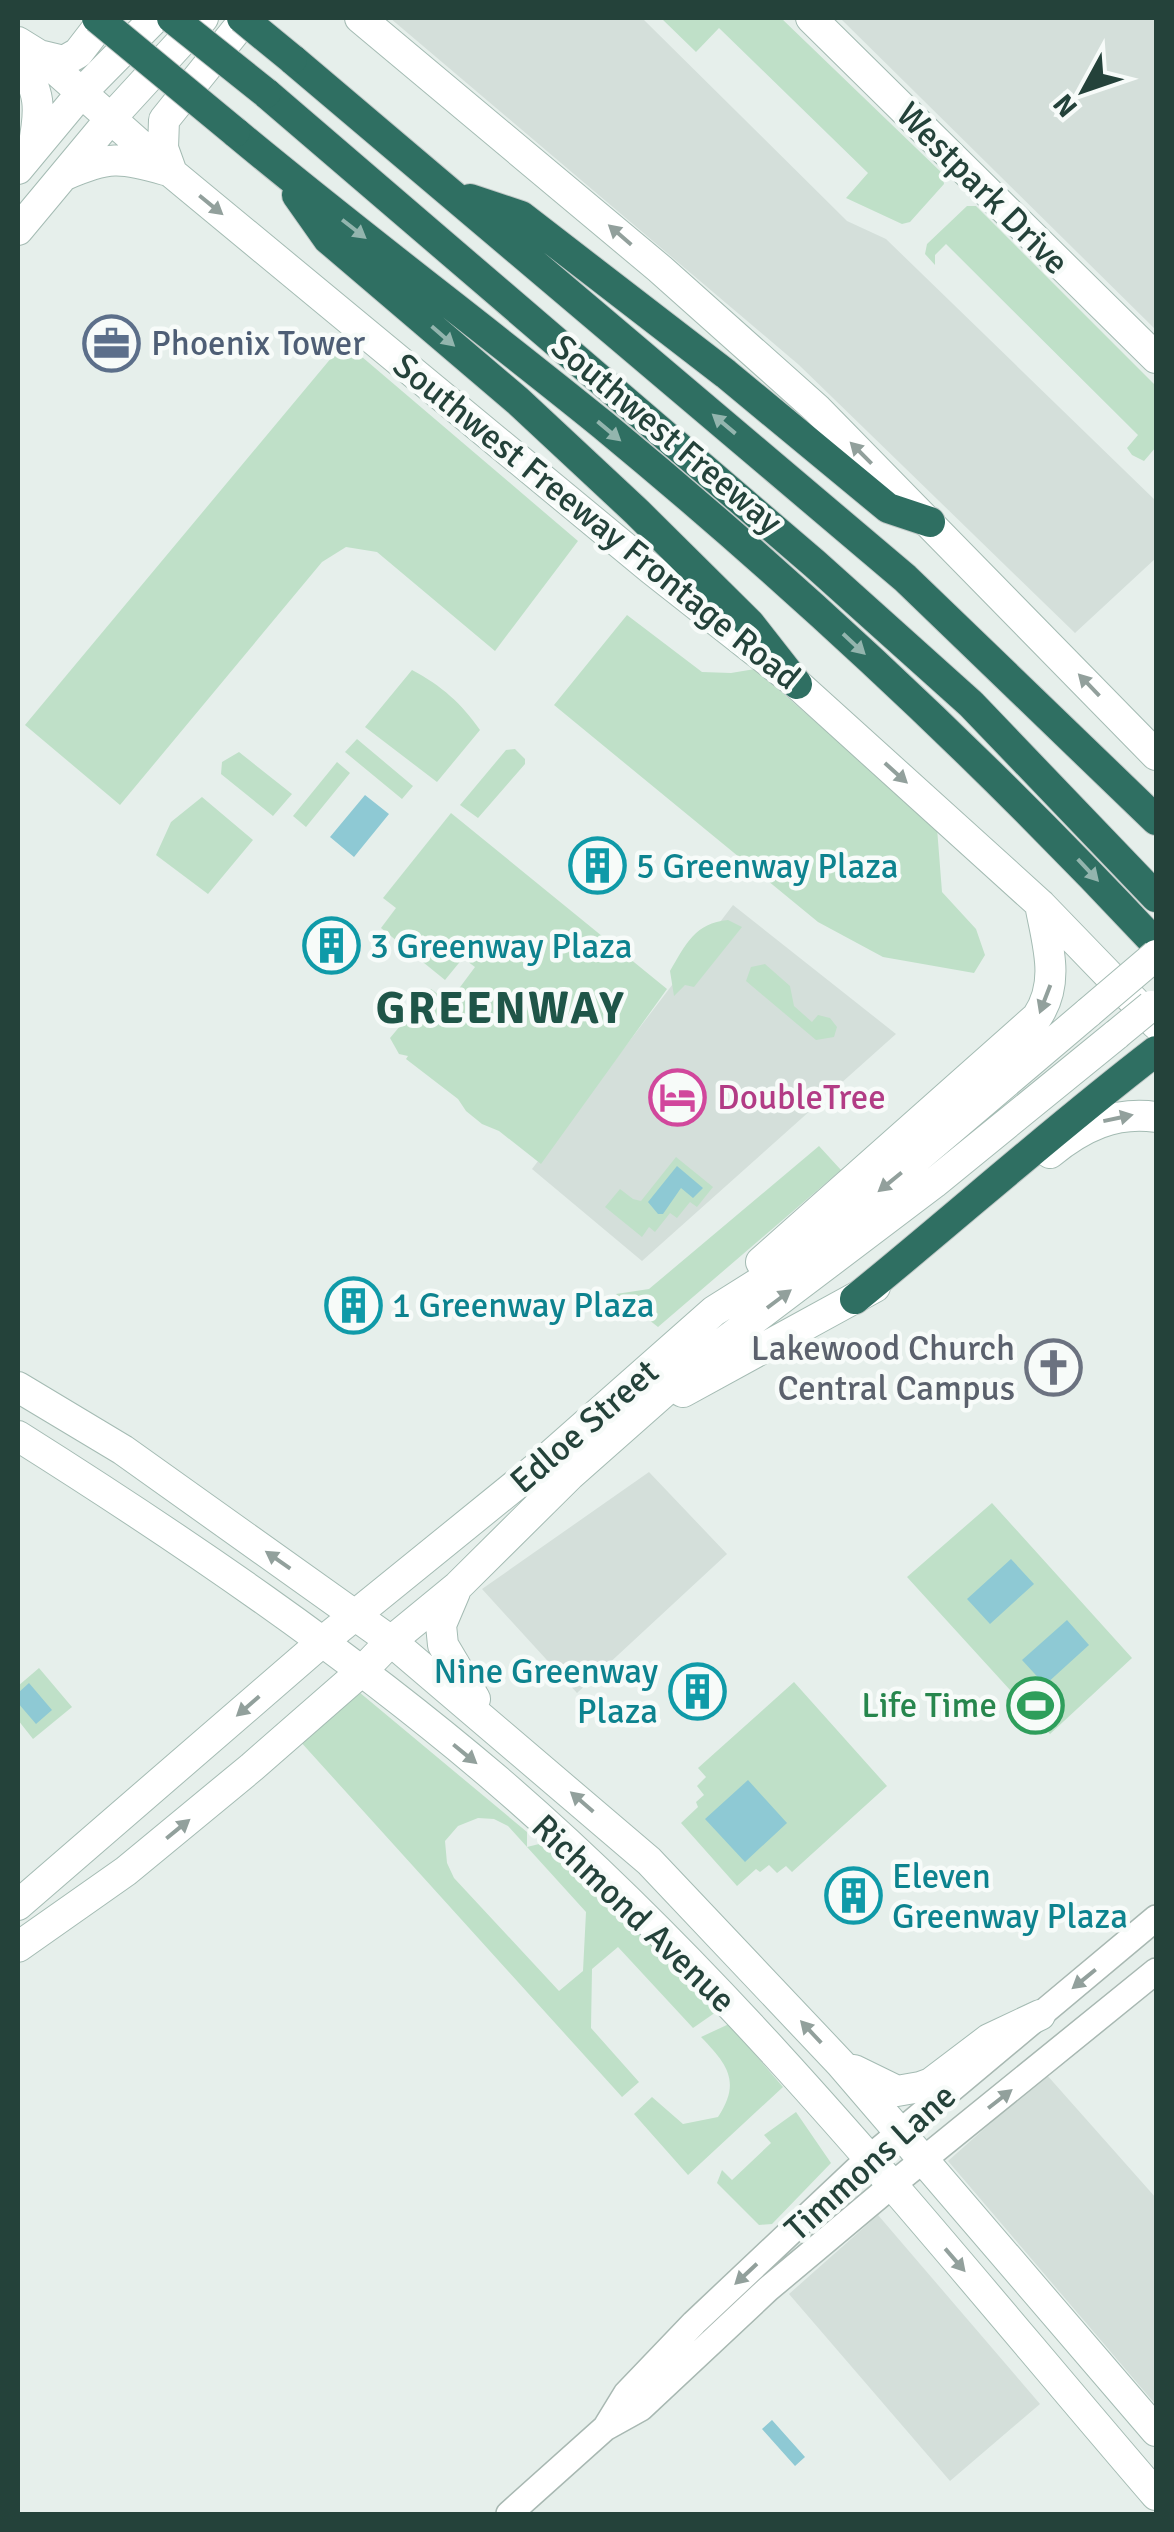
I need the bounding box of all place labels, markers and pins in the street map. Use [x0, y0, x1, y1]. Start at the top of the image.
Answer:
office icon: Phoenix Tower [82, 313, 142, 373]
place label: Phoenix Tower [151, 322, 365, 365]
building icon: 5 Greenway Plaza [567, 836, 627, 896]
place label: 5 Greenway Plaza [636, 845, 899, 888]
building icon: 3 Greenway Plaza [301, 916, 361, 976]
place label: 3 Greenway Plaza [370, 925, 633, 968]
hotel icon: DoubleTree [648, 1067, 708, 1127]
place label: DoubleTree [717, 1076, 886, 1119]
building icon: 1 Greenway Plaza [323, 1275, 383, 1335]
place label: 1 Greenway Plaza [392, 1284, 655, 1327]
place label: Lakewood Church Central Campus [751, 1327, 1015, 1410]
church icon: Lakewood Church Central Campus [1024, 1338, 1084, 1398]
place label: Nine Greenway Plaza [434, 1650, 658, 1733]
building icon: Nine Greenway Plaza [667, 1661, 727, 1721]
sports icon: Life Time [1006, 1675, 1066, 1735]
place label: Life Time [861, 1684, 997, 1727]
place label: Eleven Greenway Plaza [892, 1855, 1128, 1938]
building icon: Eleven Greenway Plaza [823, 1866, 883, 1926]

